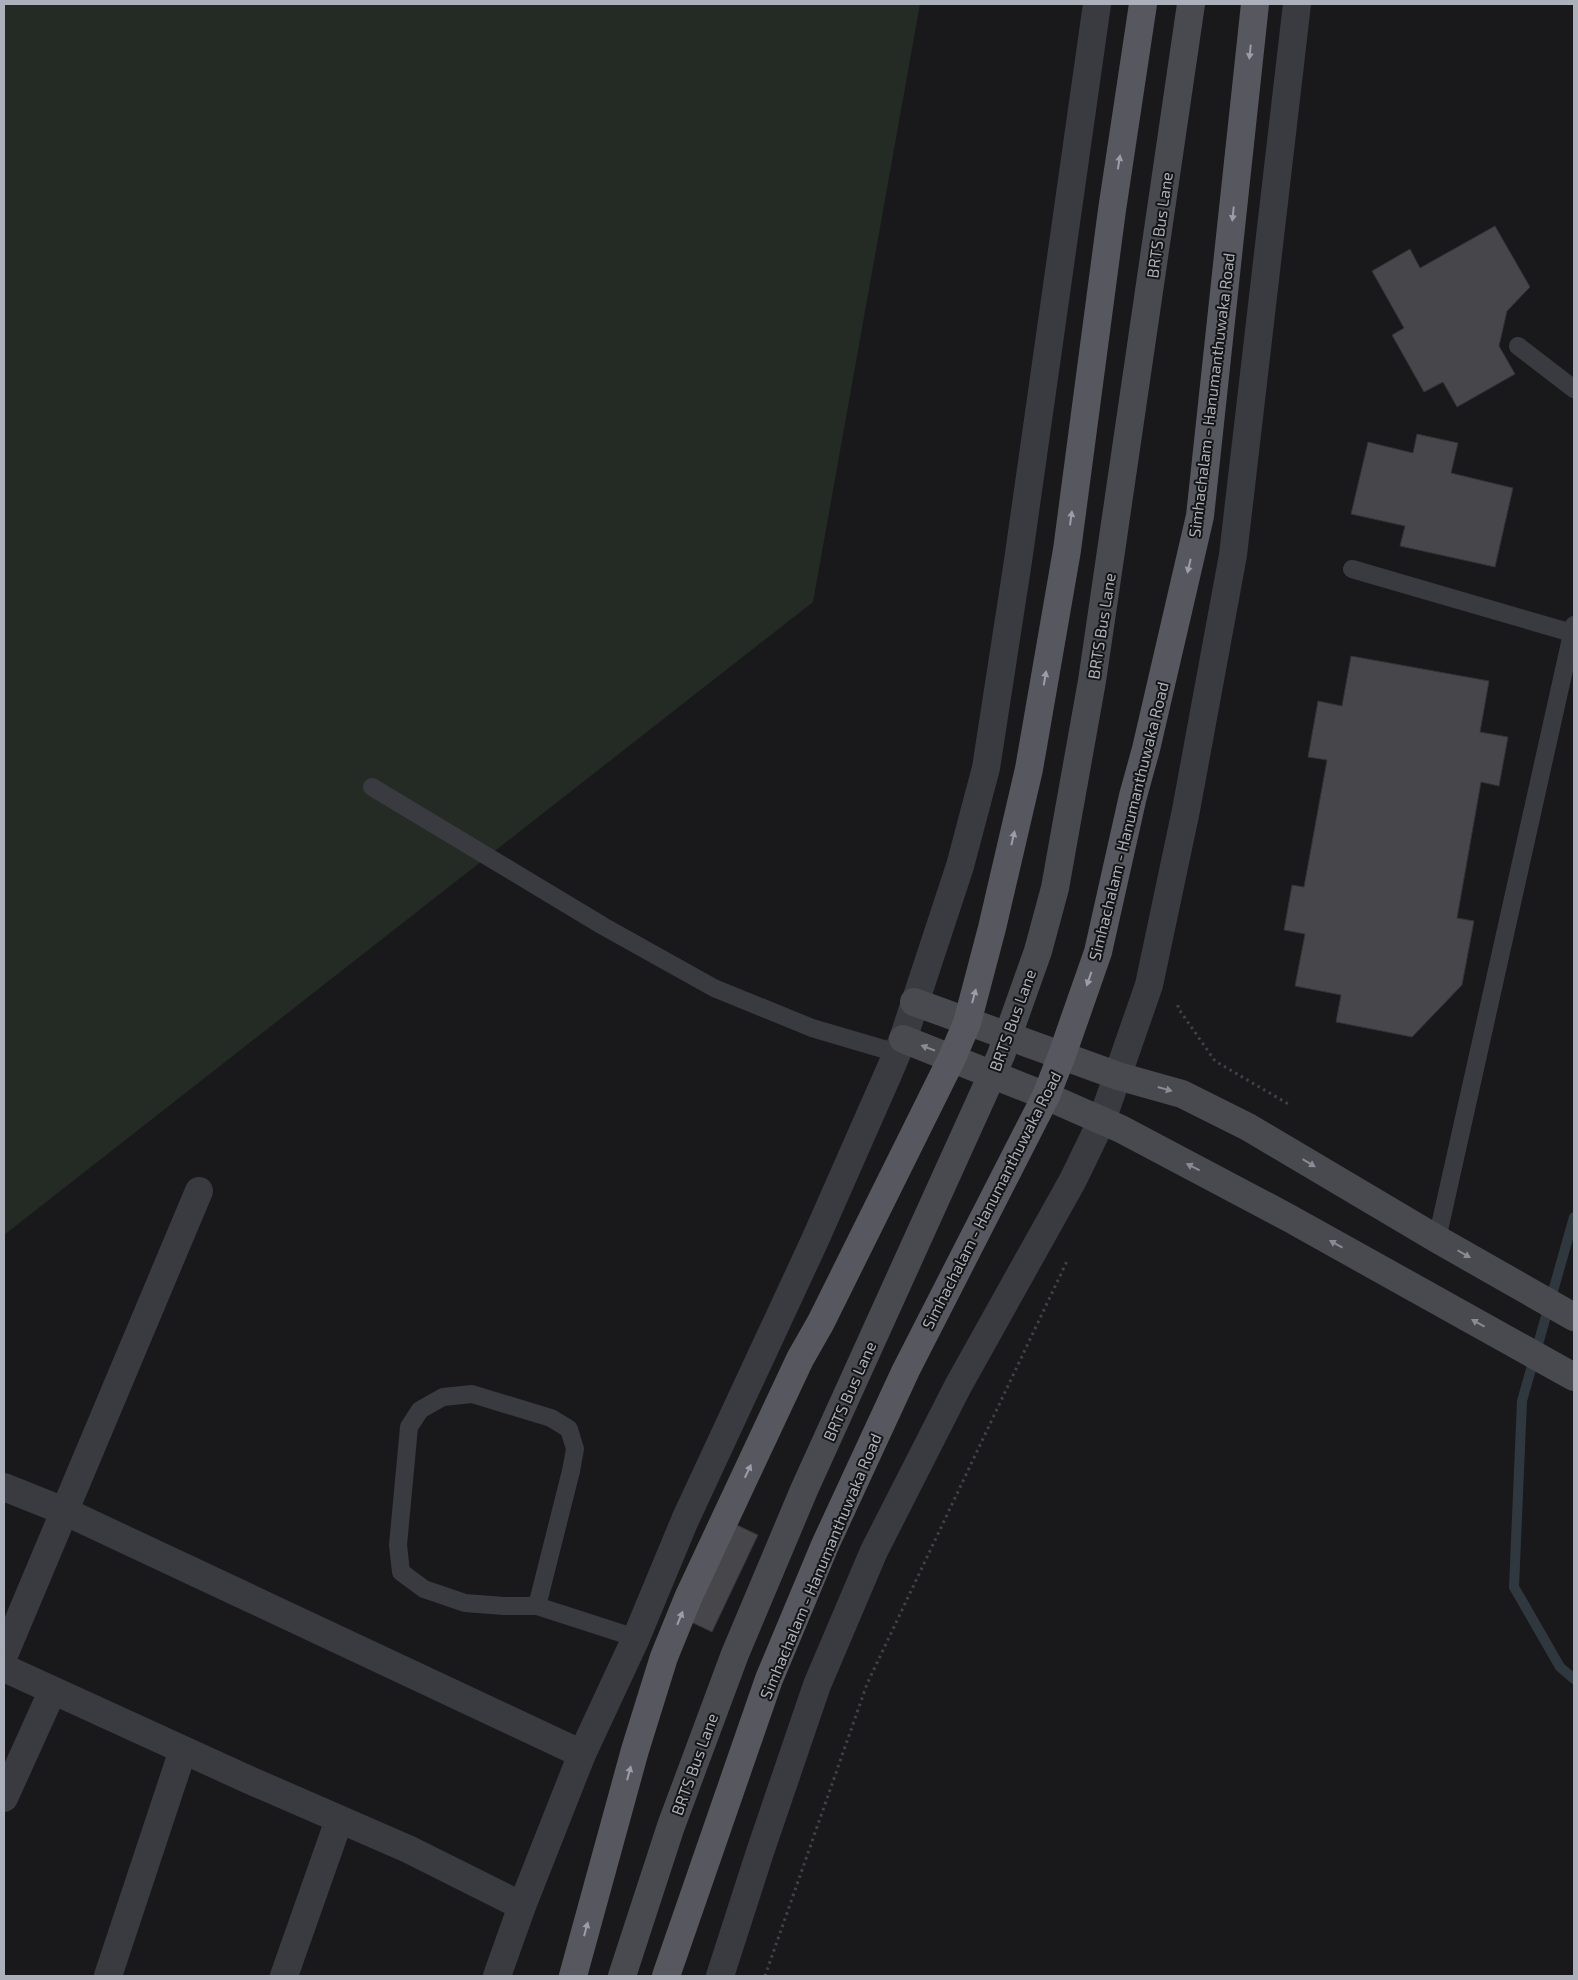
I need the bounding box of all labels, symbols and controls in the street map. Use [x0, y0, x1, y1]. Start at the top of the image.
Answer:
one-way arrow [1246, 45, 1254, 61]
one-way arrow [1115, 154, 1123, 170]
street label: BRTS Bus Lane [1142, 171, 1176, 279]
one-way arrow [1229, 206, 1237, 222]
street label: Simhachalam - Hanumanthuwaka Road [1184, 252, 1238, 538]
one-way arrow [1067, 510, 1075, 526]
one-way arrow [1185, 558, 1193, 573]
street label: BRTS Bus Lane [1083, 572, 1119, 680]
one-way arrow [1041, 670, 1049, 686]
street label: Simhachalam - Hanumanthuwaka Road [1084, 680, 1172, 962]
one-way arrow [1009, 830, 1017, 845]
street label: BRTS Bus Lane [985, 966, 1039, 1074]
one-way arrow [1085, 971, 1092, 986]
one-way arrow [970, 988, 978, 1003]
one-way arrow [921, 1044, 935, 1052]
street label: Simhachalam - Hanumanthuwaka Road [917, 1068, 1065, 1332]
one-way arrow [1157, 1086, 1172, 1094]
one-way arrow [1302, 1159, 1317, 1167]
one-way arrow [1185, 1163, 1200, 1171]
one-way arrow [1328, 1240, 1343, 1248]
one-way arrow [1458, 1250, 1471, 1259]
one-way arrow [1470, 1319, 1485, 1327]
street label: BRTS Bus Lane [819, 1338, 879, 1444]
street label: Simhachalam - Hanumanthuwaka Road [755, 1430, 885, 1702]
one-way arrow [744, 1464, 752, 1478]
one-way arrow [676, 1611, 684, 1626]
street label: BRTS Bus Lane [667, 1710, 721, 1818]
one-way arrow [625, 1765, 633, 1780]
one-way arrow [582, 1922, 590, 1937]

